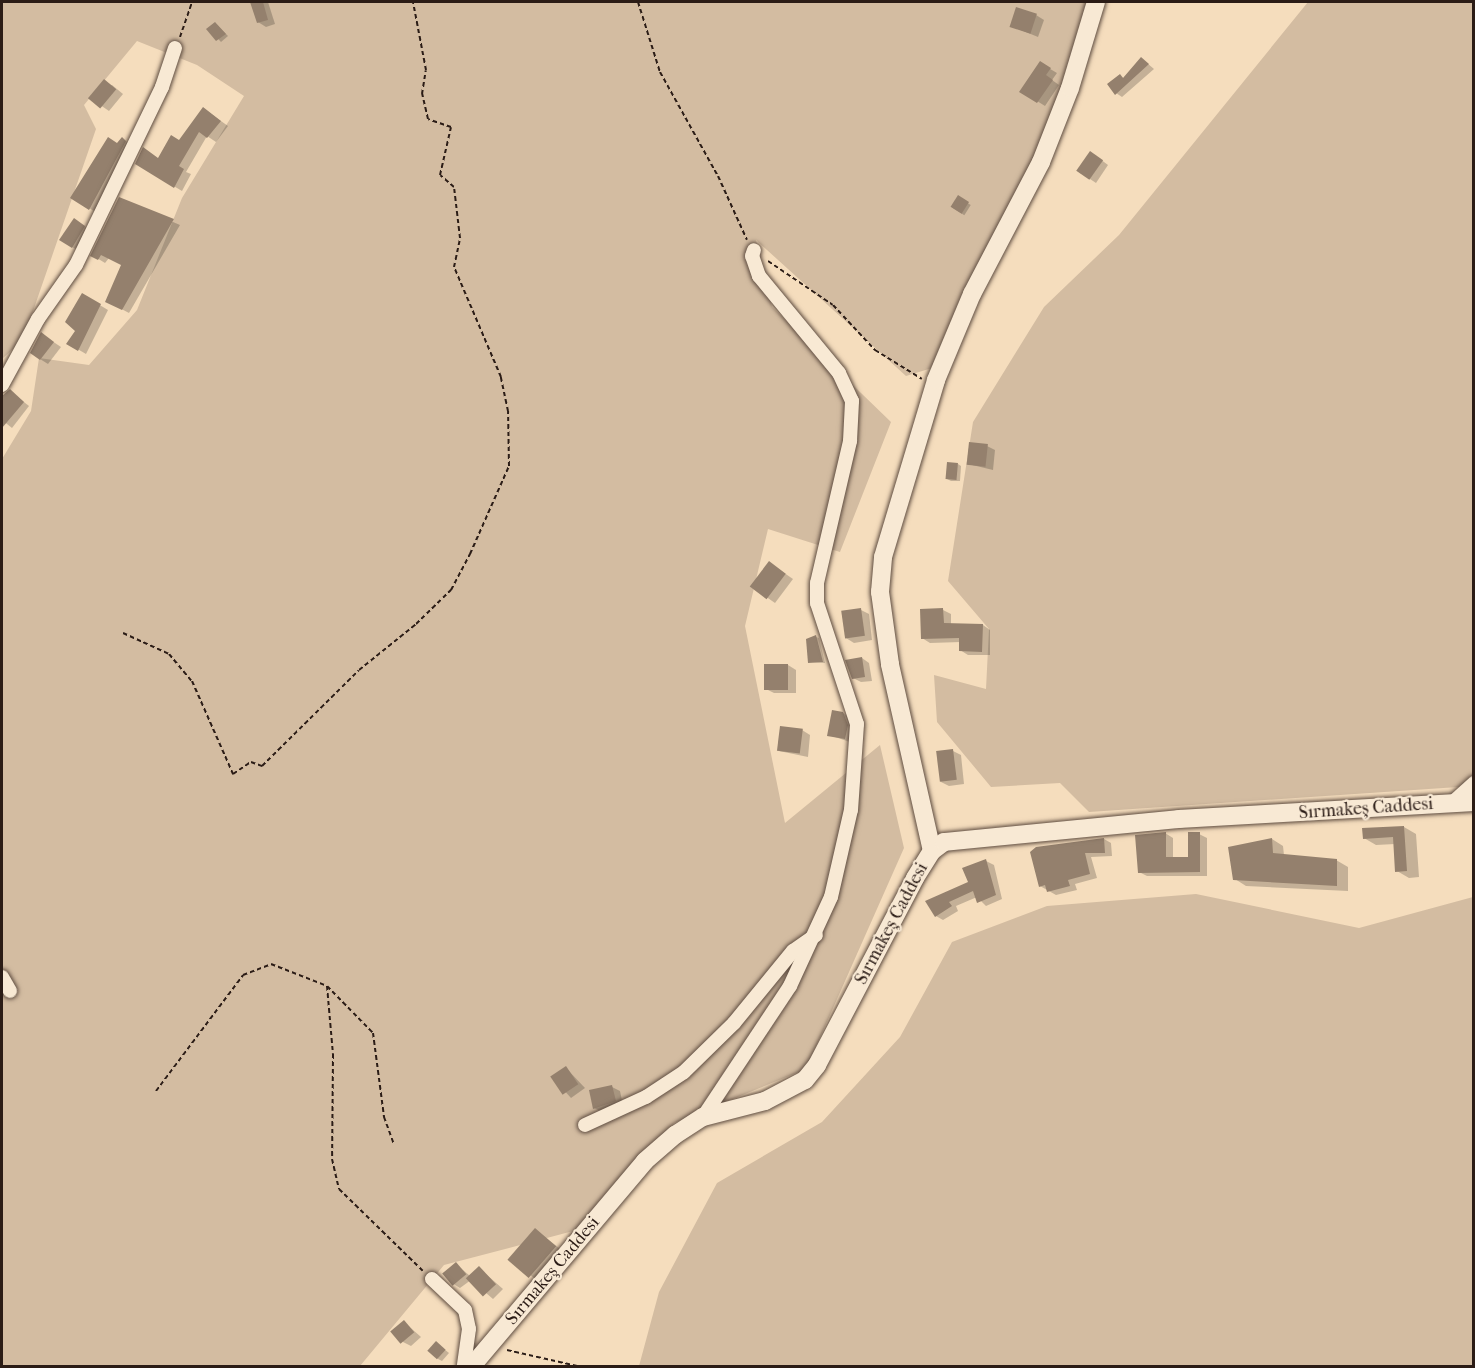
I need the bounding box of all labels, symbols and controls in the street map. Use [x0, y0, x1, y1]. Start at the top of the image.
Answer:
street label: Sırmakeş Caddesi [1298, 794, 1434, 824]
street label: Sırmakeş Caddesi [851, 859, 933, 989]
street label: Sırmakeş Caddesi [501, 1212, 605, 1330]

